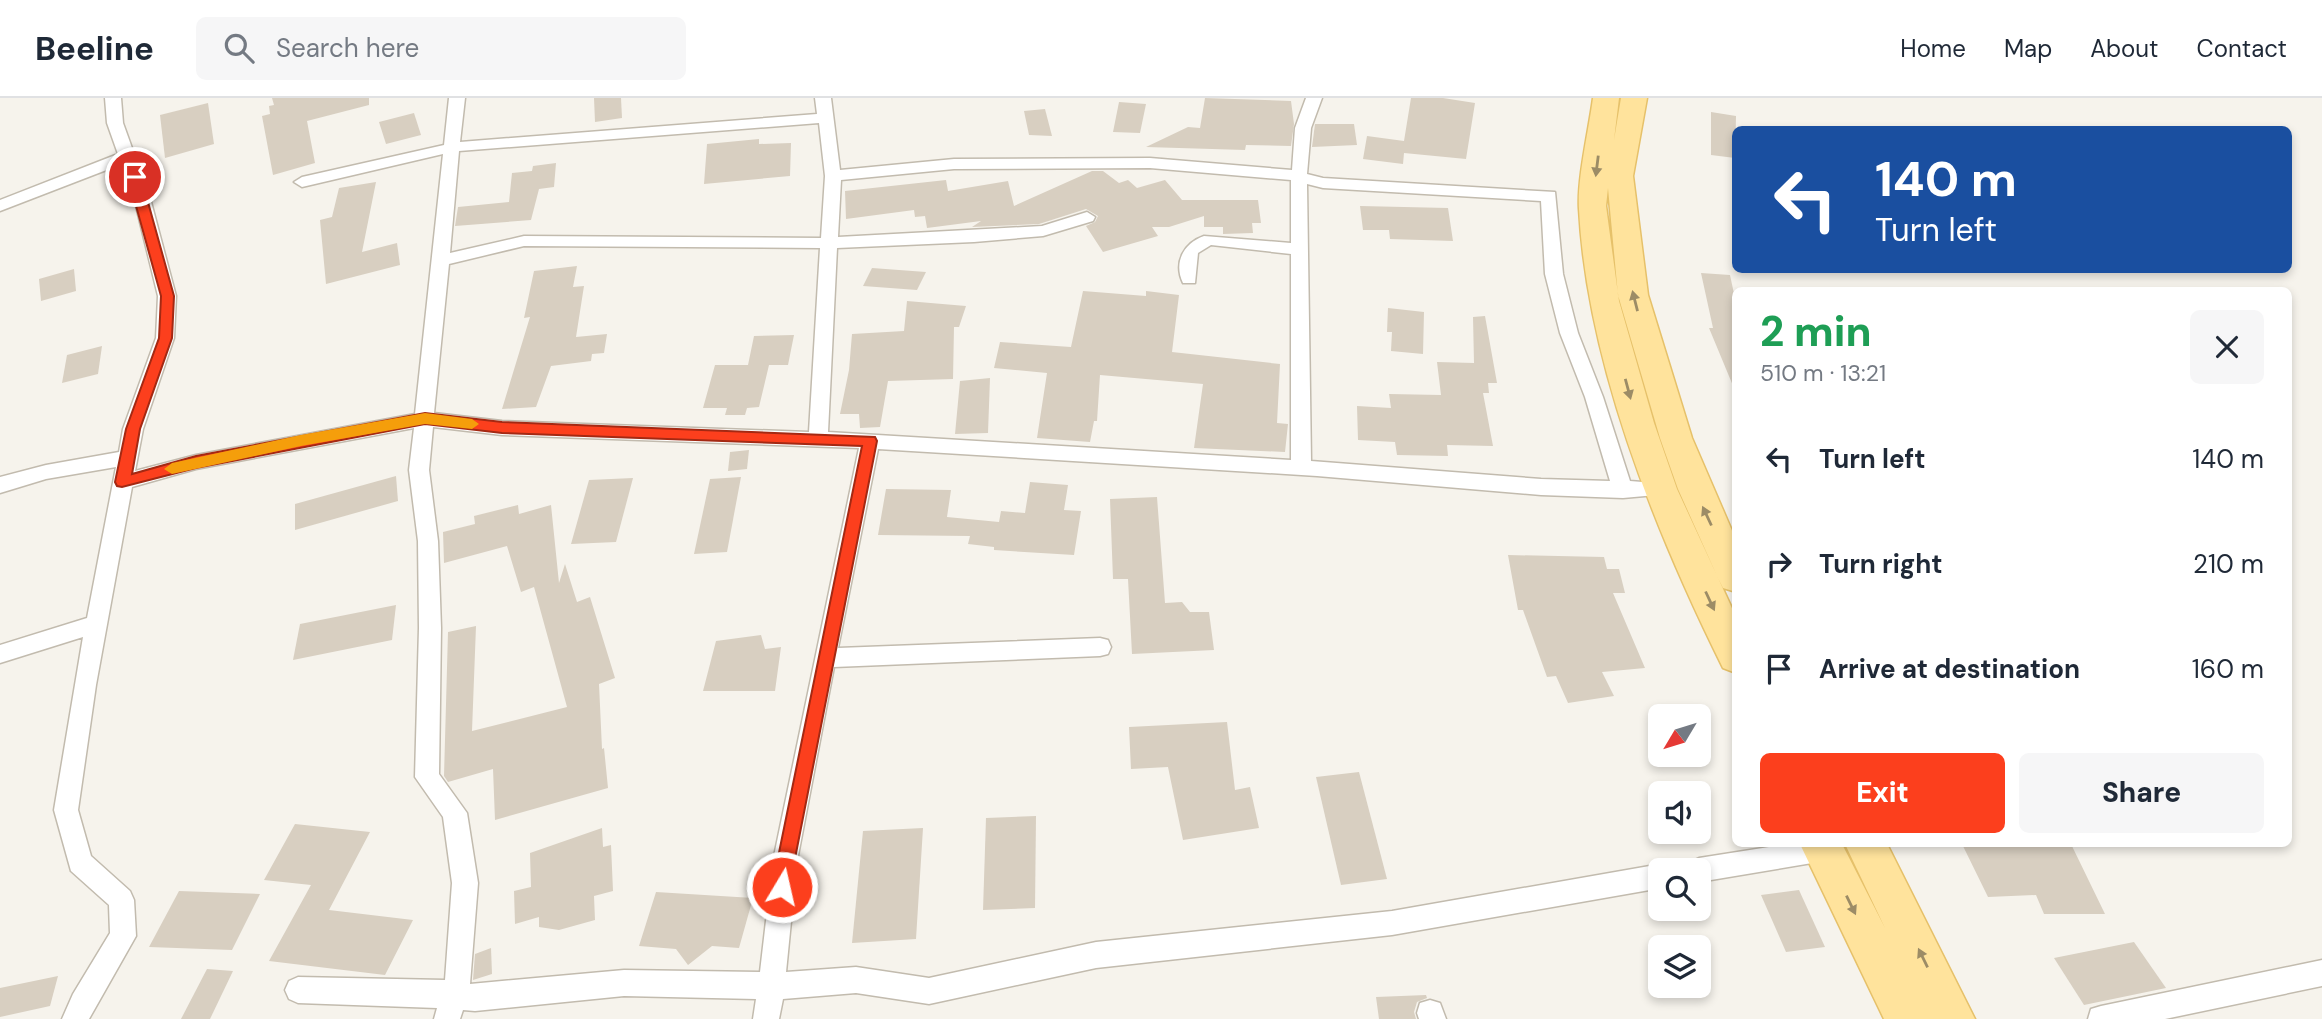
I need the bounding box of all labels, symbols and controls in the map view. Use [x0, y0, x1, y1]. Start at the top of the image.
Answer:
search box [196, 17, 686, 80]
text: Beeline [35, 27, 154, 70]
icon: search [220, 29, 258, 67]
text: Search here [276, 31, 419, 65]
text: Home [1900, 33, 1966, 64]
text: Map [2004, 33, 2052, 64]
text: About [2090, 33, 2159, 64]
text: Contact [2197, 33, 2287, 64]
pin [105, 147, 165, 207]
text: 140 m [1875, 147, 2017, 211]
icon: left [1760, 154, 1851, 245]
one-way arrow [1591, 155, 1602, 177]
icon: arrive [116, 158, 154, 196]
text: Turn left [1875, 209, 1997, 251]
one-way arrow [1629, 289, 1640, 311]
text: 2 min [1760, 304, 1871, 359]
button: close [2190, 310, 2264, 384]
text: 510 m · 13:21 [1760, 358, 1886, 388]
one-way arrow [1624, 379, 1634, 400]
icon: left [1760, 440, 1798, 478]
text: Turn left [1819, 442, 1926, 476]
text: 140 m [2192, 442, 2264, 476]
one-way arrow [1702, 506, 1713, 526]
icon: right [1760, 545, 1798, 583]
text: Turn right [1819, 547, 1943, 581]
text: 210 m [2193, 547, 2264, 581]
one-way arrow [1705, 590, 1716, 611]
icon: arrive [1760, 650, 1798, 688]
text: Arrive at destination [1819, 652, 2080, 686]
text: 160 m [2192, 652, 2264, 686]
north arrow [1648, 704, 1712, 766]
map controls [1648, 704, 1711, 998]
button: Exit [1760, 753, 2005, 833]
button: Share [2019, 753, 2264, 833]
button: sound [1648, 781, 1711, 844]
position arrow [745, 850, 819, 924]
button: search [1648, 858, 1711, 921]
one-way arrow [1846, 895, 1857, 915]
button: layers [1648, 935, 1711, 998]
one-way arrow [1917, 948, 1928, 968]

